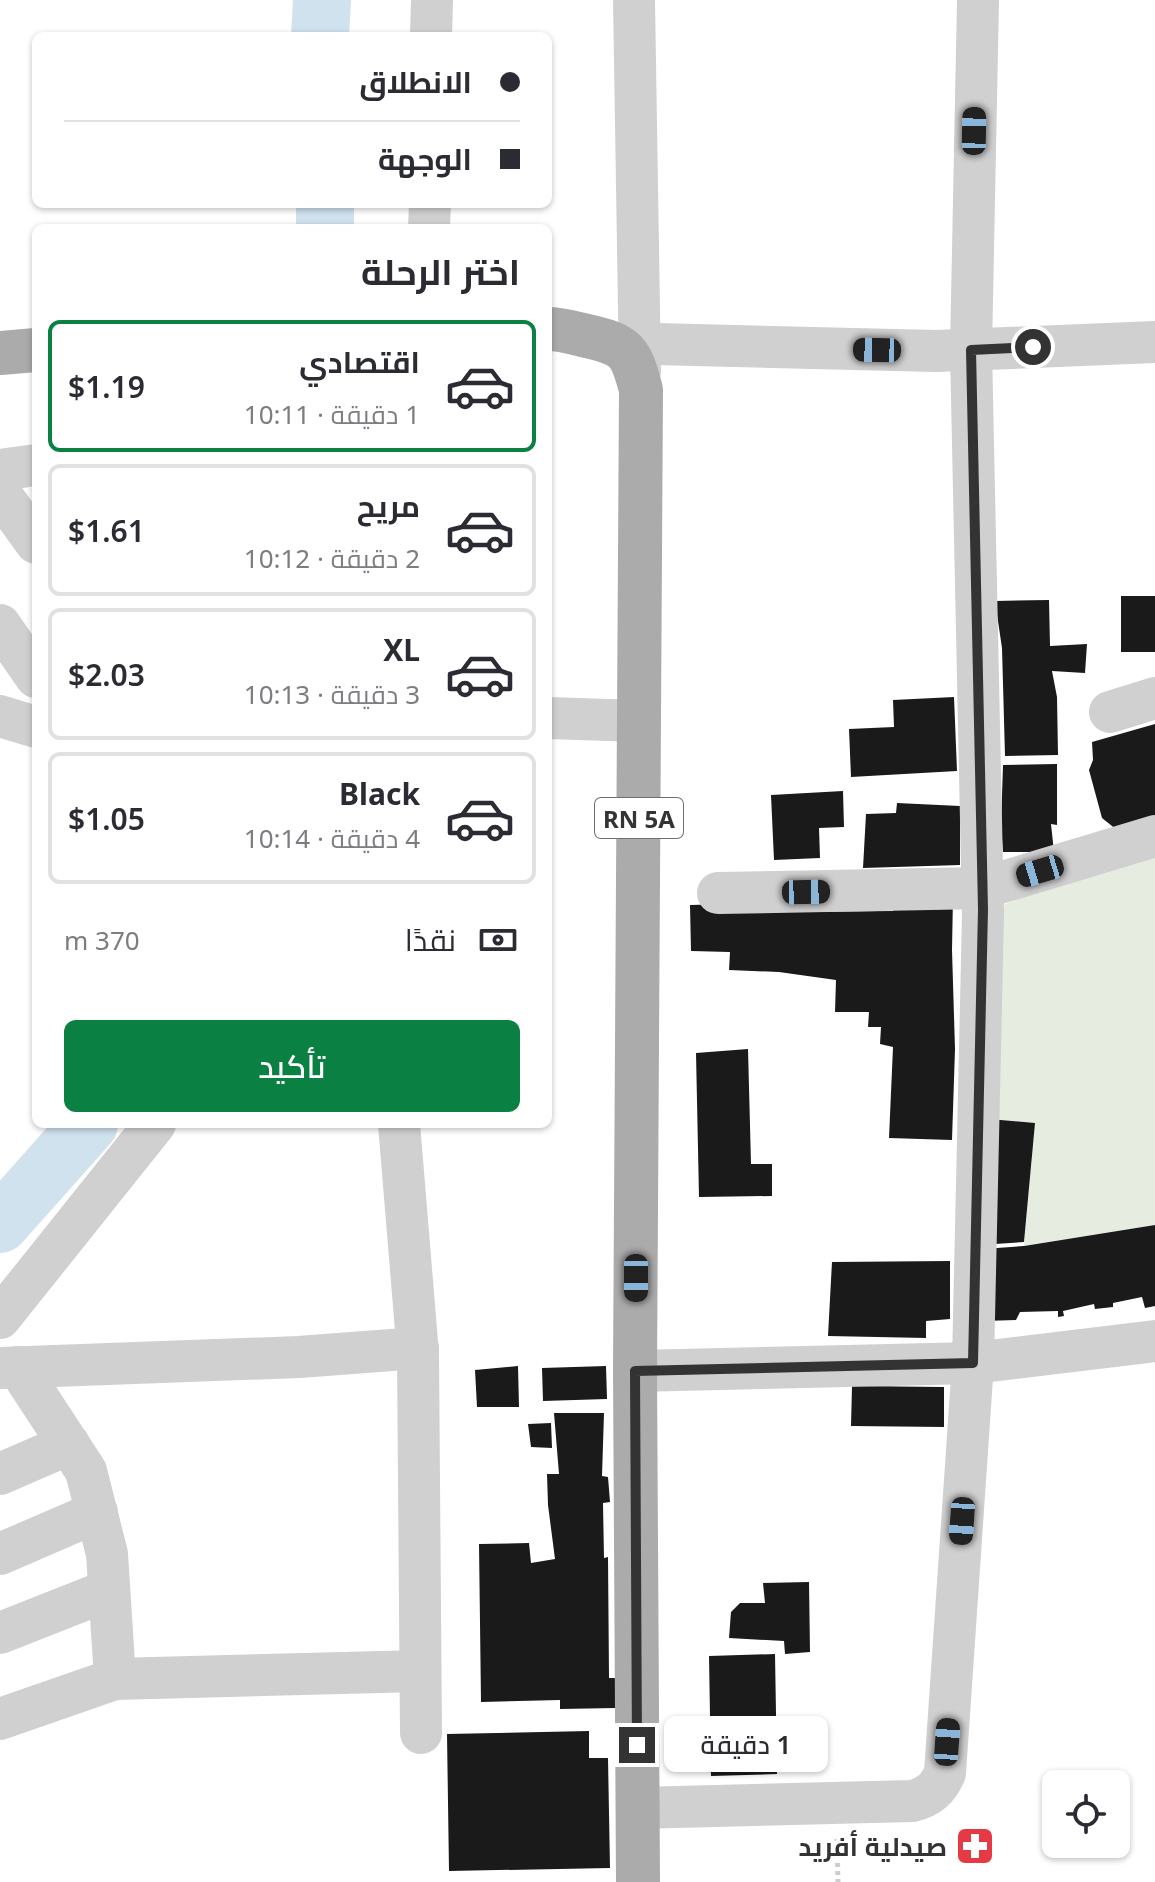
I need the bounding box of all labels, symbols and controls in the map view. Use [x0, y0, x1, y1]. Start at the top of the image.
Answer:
text: الانطلاق [359, 61, 472, 102]
car [962, 107, 986, 155]
text: الوجهة [378, 138, 472, 179]
text: اختر الرحلة [361, 247, 520, 296]
route start [1015, 329, 1051, 365]
car [853, 338, 901, 362]
text: اقتصادي [299, 341, 420, 382]
icon: car [444, 350, 516, 422]
text: $1.19 [68, 366, 145, 407]
text: 1 دقيقة · 10:11 [244, 396, 420, 432]
text: مريح [357, 485, 420, 526]
icon: car [444, 494, 516, 566]
text: $1.61 [68, 510, 145, 551]
text: 2 دقيقة · 10:12 [244, 540, 420, 576]
text: XL [383, 629, 420, 670]
icon: car [444, 638, 516, 710]
text: $2.03 [68, 654, 145, 695]
text: 3 دقيقة · 10:13 [244, 676, 420, 712]
text: Black [339, 773, 420, 814]
icon: car [444, 782, 516, 854]
text: $1.05 [68, 798, 145, 839]
road number: RN 5A [595, 798, 683, 838]
text: 4 دقيقة · 10:14 [244, 820, 420, 856]
car [1014, 853, 1066, 889]
car [782, 880, 830, 904]
icon: cash [476, 918, 520, 962]
text: نقدًا [405, 919, 456, 960]
text: 370 m [64, 922, 140, 958]
button: تأكيد [64, 1020, 520, 1112]
car [624, 1254, 648, 1302]
car [948, 1496, 976, 1546]
callout: 1 دقيقة [665, 1717, 829, 1773]
car [933, 1717, 961, 1767]
text: 1 دقيقة [701, 1726, 791, 1762]
route end [619, 1727, 655, 1763]
map controls [1042, 1770, 1130, 1858]
button: locate [1042, 1770, 1130, 1858]
pharmacy icon: صيدلية أفريد [954, 1825, 996, 1867]
place label: صيدلية أفريد [798, 1828, 947, 1864]

